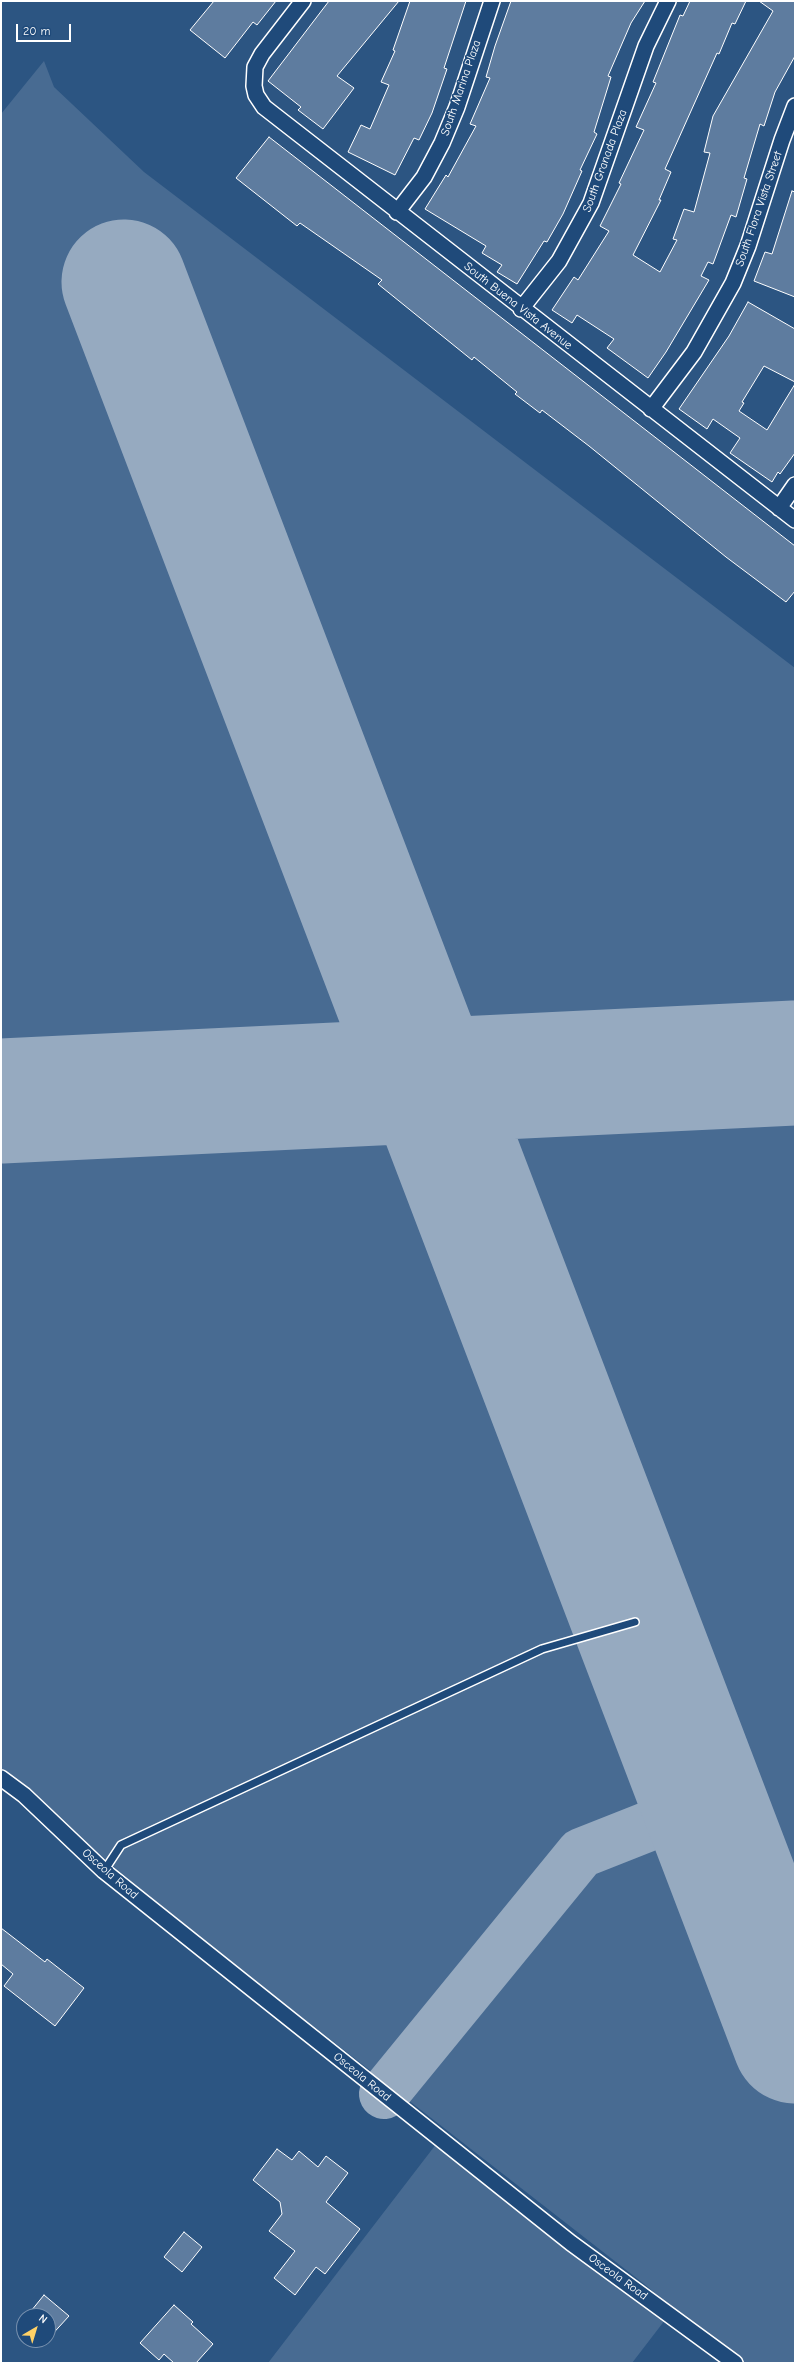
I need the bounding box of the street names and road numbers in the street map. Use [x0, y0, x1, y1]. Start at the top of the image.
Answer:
street label: South Marina Plaza [438, 38, 484, 138]
street label: South Granada Plaza [580, 108, 630, 214]
street label: South Flora Vista Street [732, 149, 786, 269]
street label: South Buena Vista Avenue [461, 259, 575, 353]
street label: Osceola Road [79, 1846, 141, 1902]
street label: Osceola Road [330, 2050, 394, 2104]
street label: Osceola Road [586, 2251, 650, 2303]

